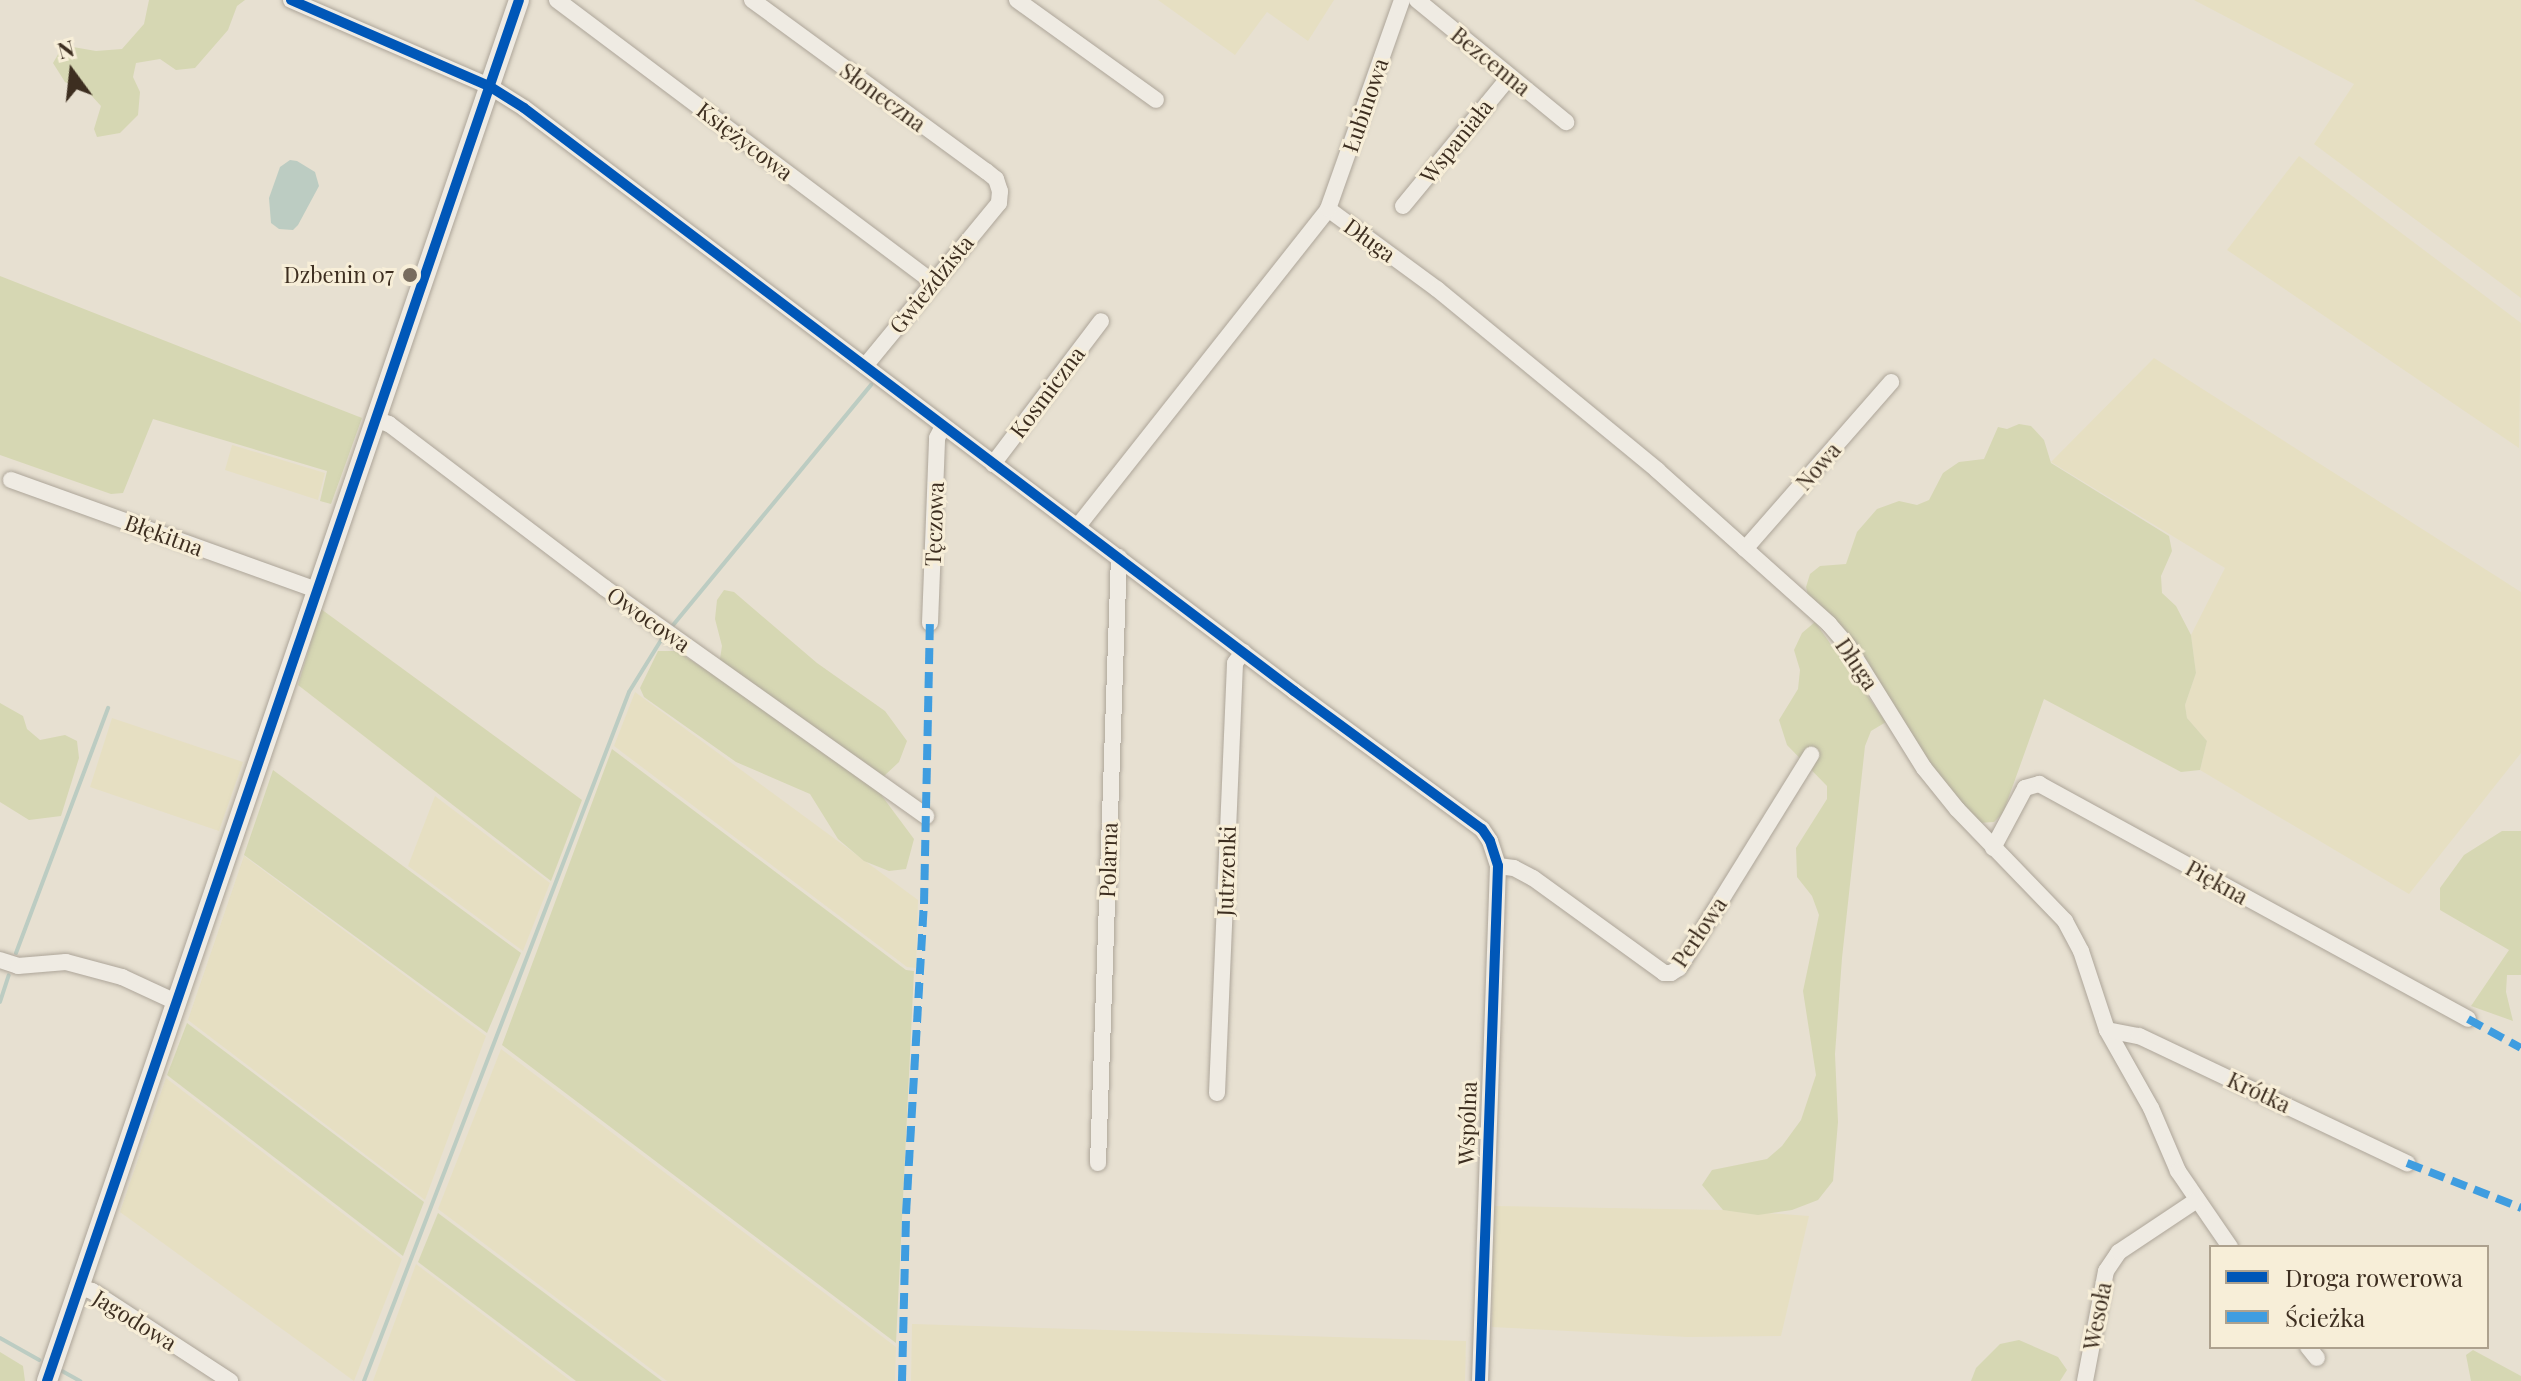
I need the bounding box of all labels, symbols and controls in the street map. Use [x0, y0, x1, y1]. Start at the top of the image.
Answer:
street label: Bezcenna [1446, 21, 1536, 101]
north arrow [32, 32, 112, 112]
text: N [54, 32, 77, 65]
street label: Łubinowa [1337, 55, 1393, 155]
street label: Słoneczna [835, 57, 931, 137]
street label: Wspaniała [1414, 94, 1498, 188]
street label: Księżycowa [692, 96, 798, 186]
street label: Długa [1339, 213, 1401, 267]
street label: Gwieździsta [883, 230, 979, 338]
place label: Dzbenin 07 [284, 262, 394, 288]
marker: Dzbenin 07 [401, 266, 419, 284]
street label: Kosmiczna [1004, 341, 1090, 443]
street label: Nowa [1790, 437, 1846, 495]
street label: Tęczowa [919, 481, 949, 567]
street label: Błękitna [121, 509, 207, 561]
street label: Owocowa [602, 581, 696, 657]
street label: Długa [1830, 633, 1884, 695]
street label: Polarna [1093, 822, 1123, 898]
street label: Jutrzenki [1211, 825, 1241, 917]
street label: Piękna [2181, 854, 2253, 910]
street label: Perłowa [1666, 892, 1732, 972]
street label: Krótka [2223, 1066, 2295, 1118]
street label: Wspólna [1452, 1081, 1482, 1165]
legend [2209, 1245, 2489, 1349]
text: Droga rowerowa [2285, 1261, 2463, 1293]
street label: Wesoła [2078, 1280, 2116, 1352]
street label: Jagodowa [88, 1284, 182, 1356]
text: Ścieżka [2285, 1301, 2365, 1333]

